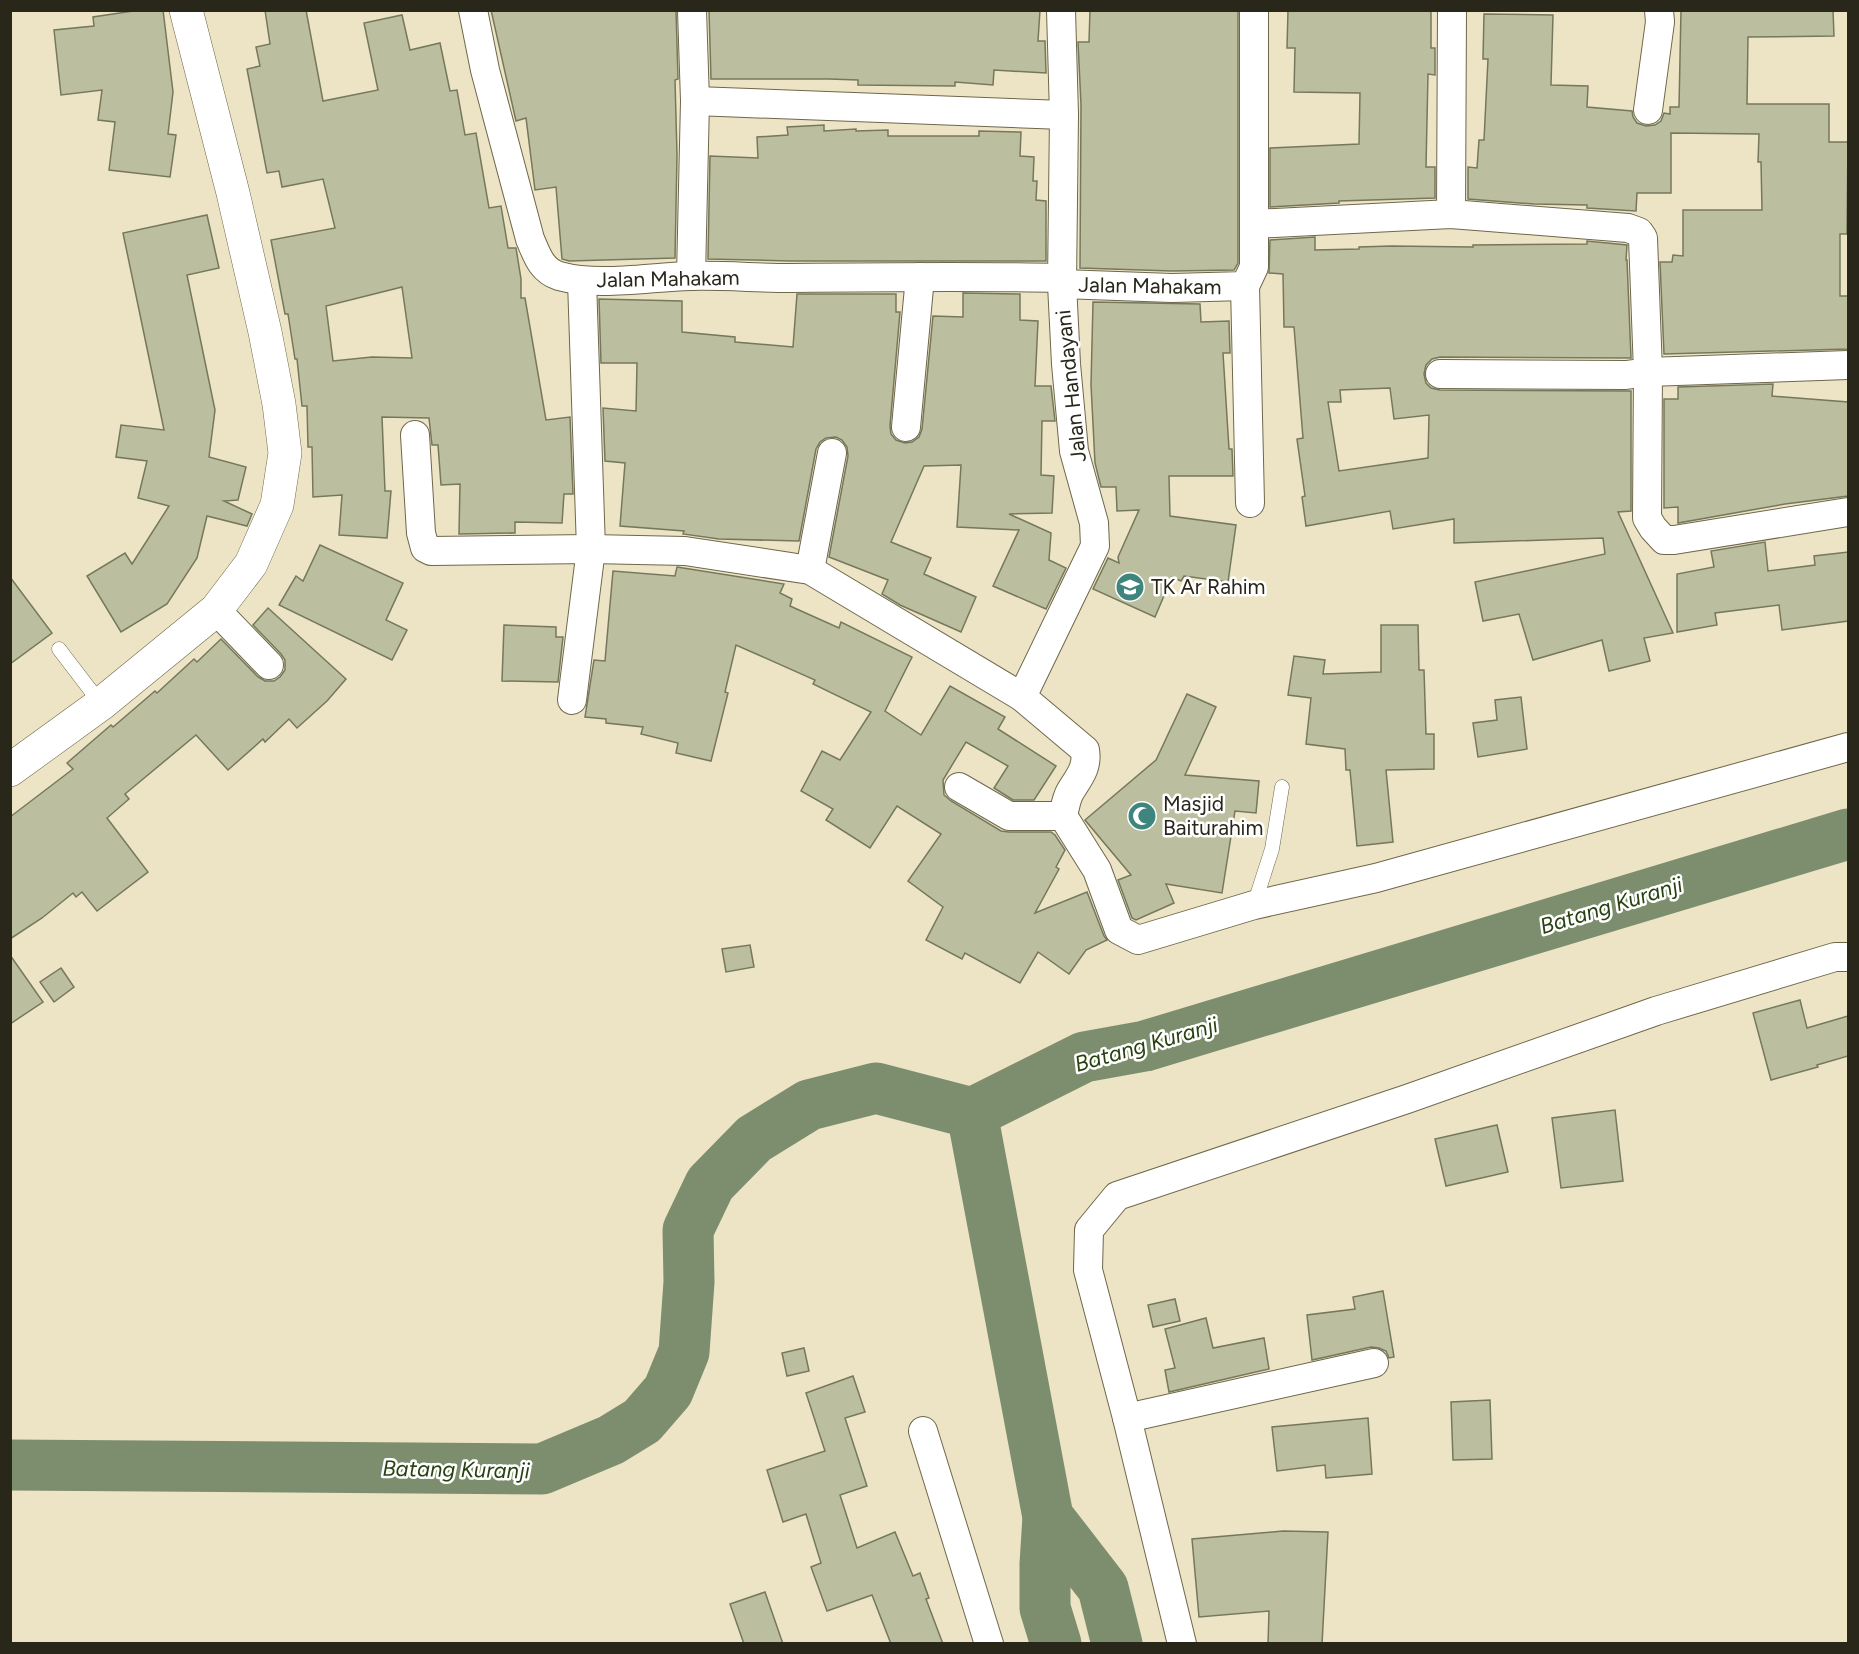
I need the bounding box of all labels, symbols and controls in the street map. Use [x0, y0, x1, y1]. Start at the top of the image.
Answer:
street label: Jalan Mahakam [596, 265, 740, 292]
street label: Jalan Mahakam [1078, 272, 1222, 299]
street label: Jalan Handayani [1050, 309, 1091, 463]
school or university icon: TK Ar Rahim [1114, 571, 1146, 603]
place label: TK Ar Rahim [1151, 574, 1265, 599]
place label: Masjid Baiturahim [1163, 791, 1263, 840]
mosque icon: Masjid Baiturahim [1126, 800, 1158, 832]
water label: Batang Kuranji [1537, 871, 1686, 940]
water label: Batang Kuranji [1072, 1011, 1222, 1078]
water label: Batang Kuranji [382, 1455, 531, 1484]

